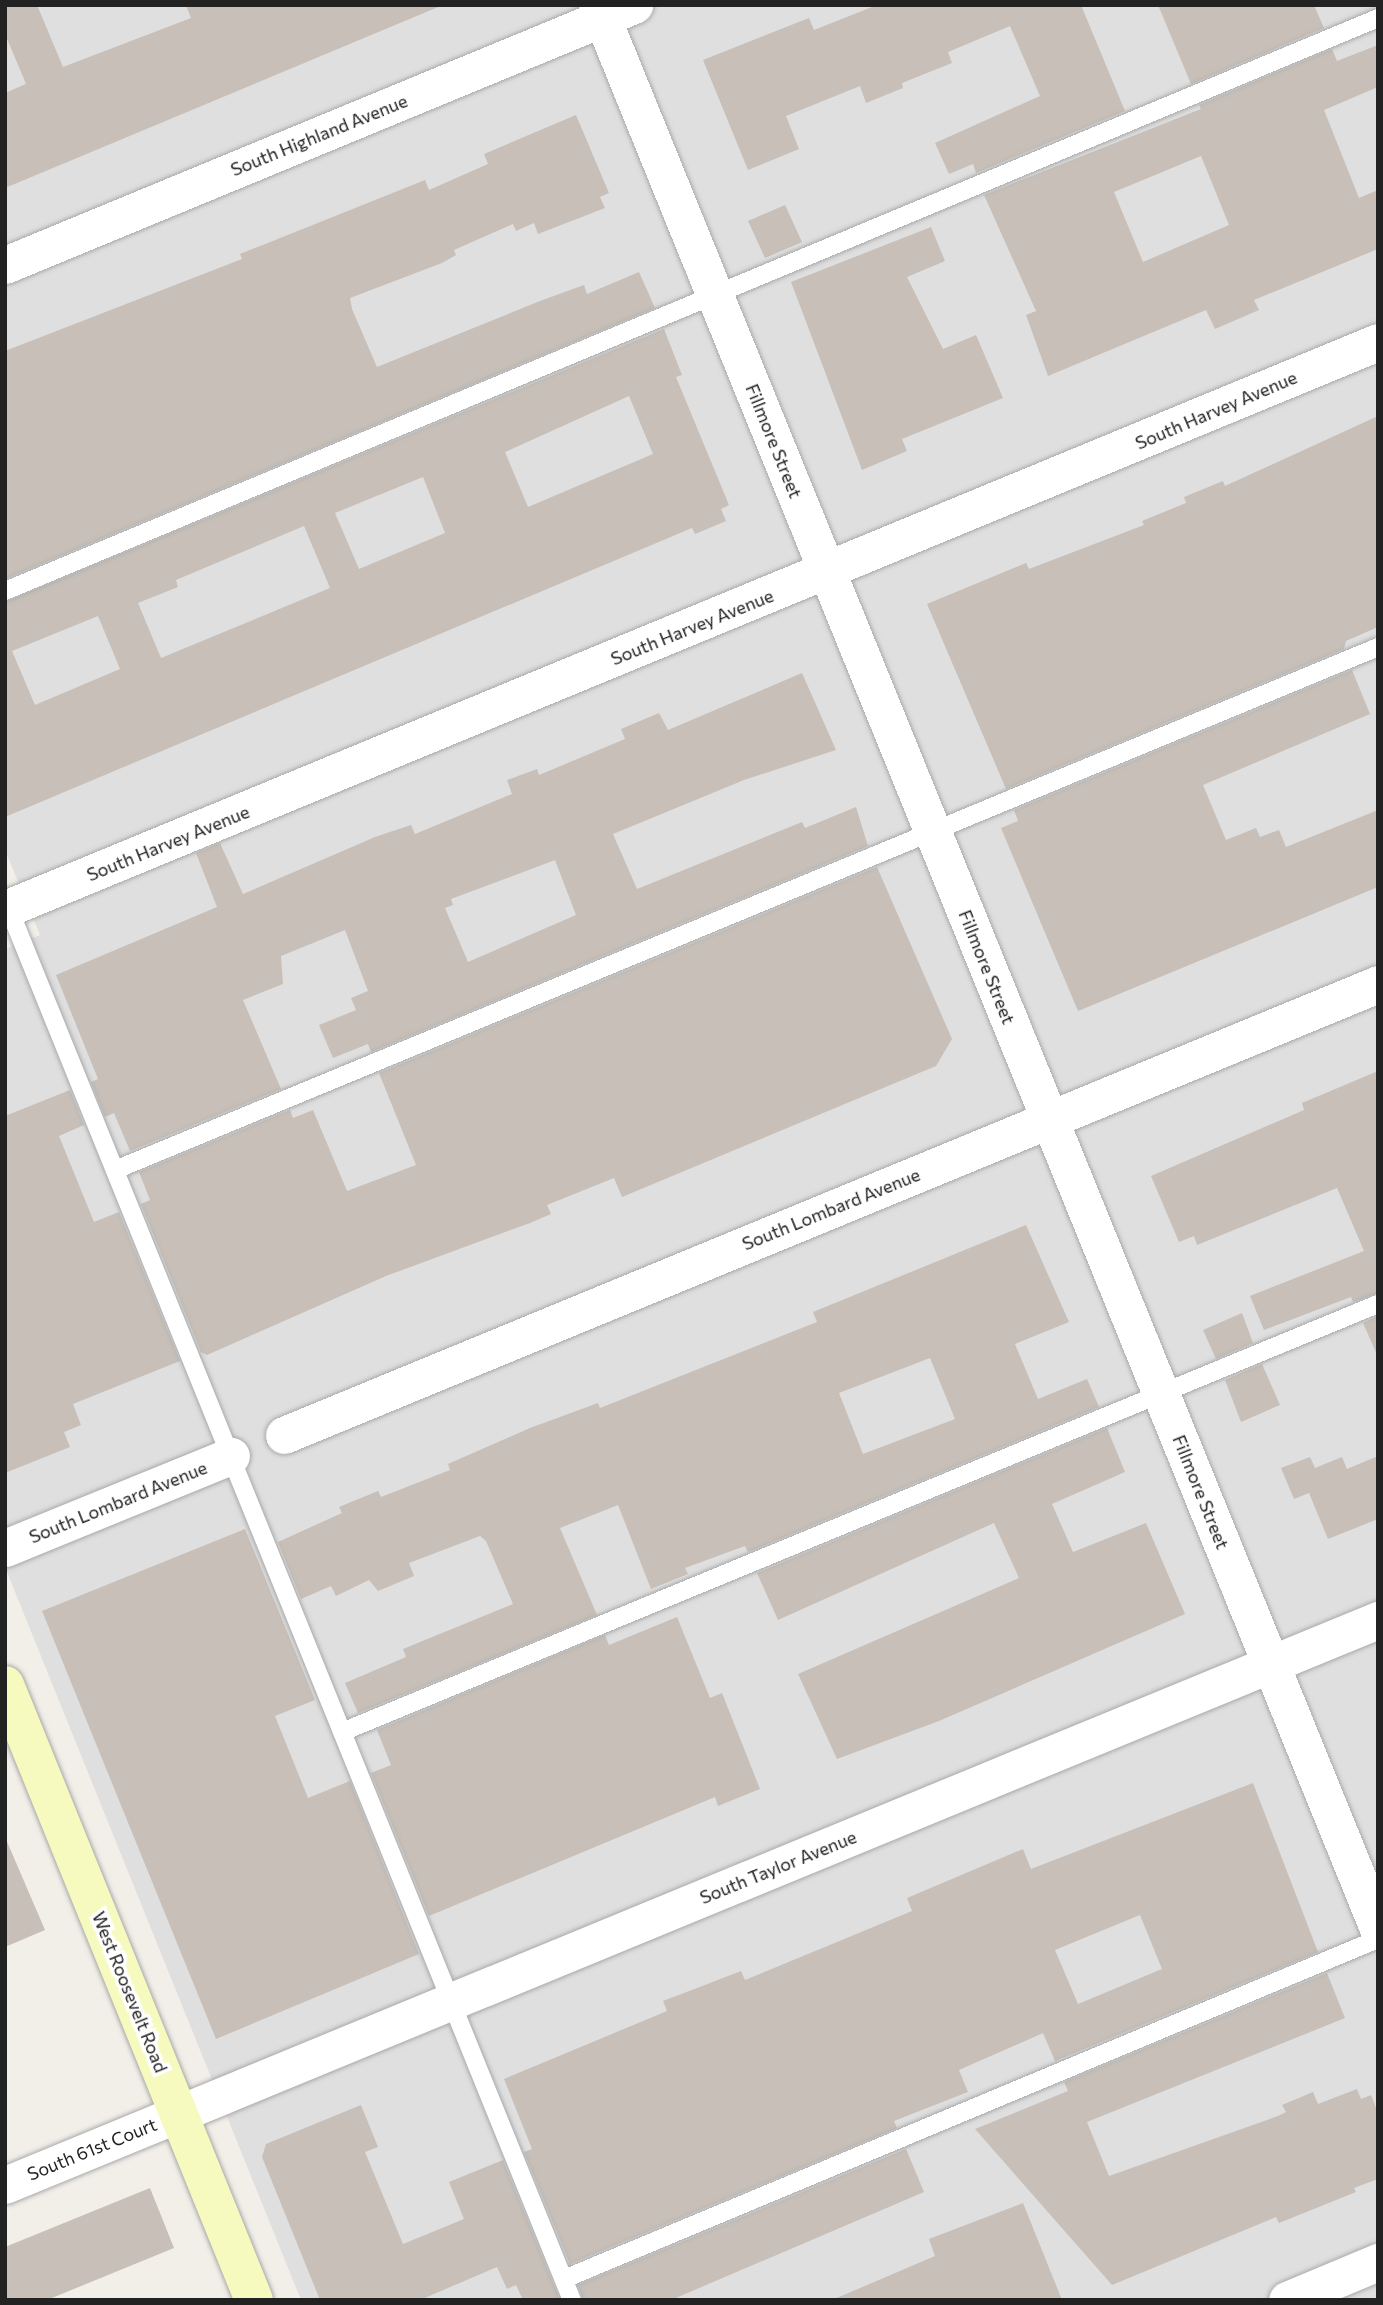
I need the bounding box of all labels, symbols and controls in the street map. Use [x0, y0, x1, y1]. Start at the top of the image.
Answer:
street label: South Highland Avenue [227, 90, 411, 180]
street label: South Harvey Avenue [1132, 366, 1300, 454]
street label: Fillmore Street [741, 381, 807, 501]
street label: South Harvey Avenue [607, 584, 777, 670]
street label: South Harvey Avenue [83, 800, 253, 886]
street label: Fillmore Street [954, 907, 1020, 1027]
street label: South Lombard Avenue [739, 1163, 923, 1255]
street label: Fillmore Street [1168, 1432, 1234, 1552]
street label: South Lombard Avenue [26, 1456, 210, 1548]
street label: South Taylor Avenue [697, 1826, 859, 1908]
street label: West Roosevelt Road [88, 1908, 172, 2076]
street label: South 61st Court [24, 2113, 160, 2185]

